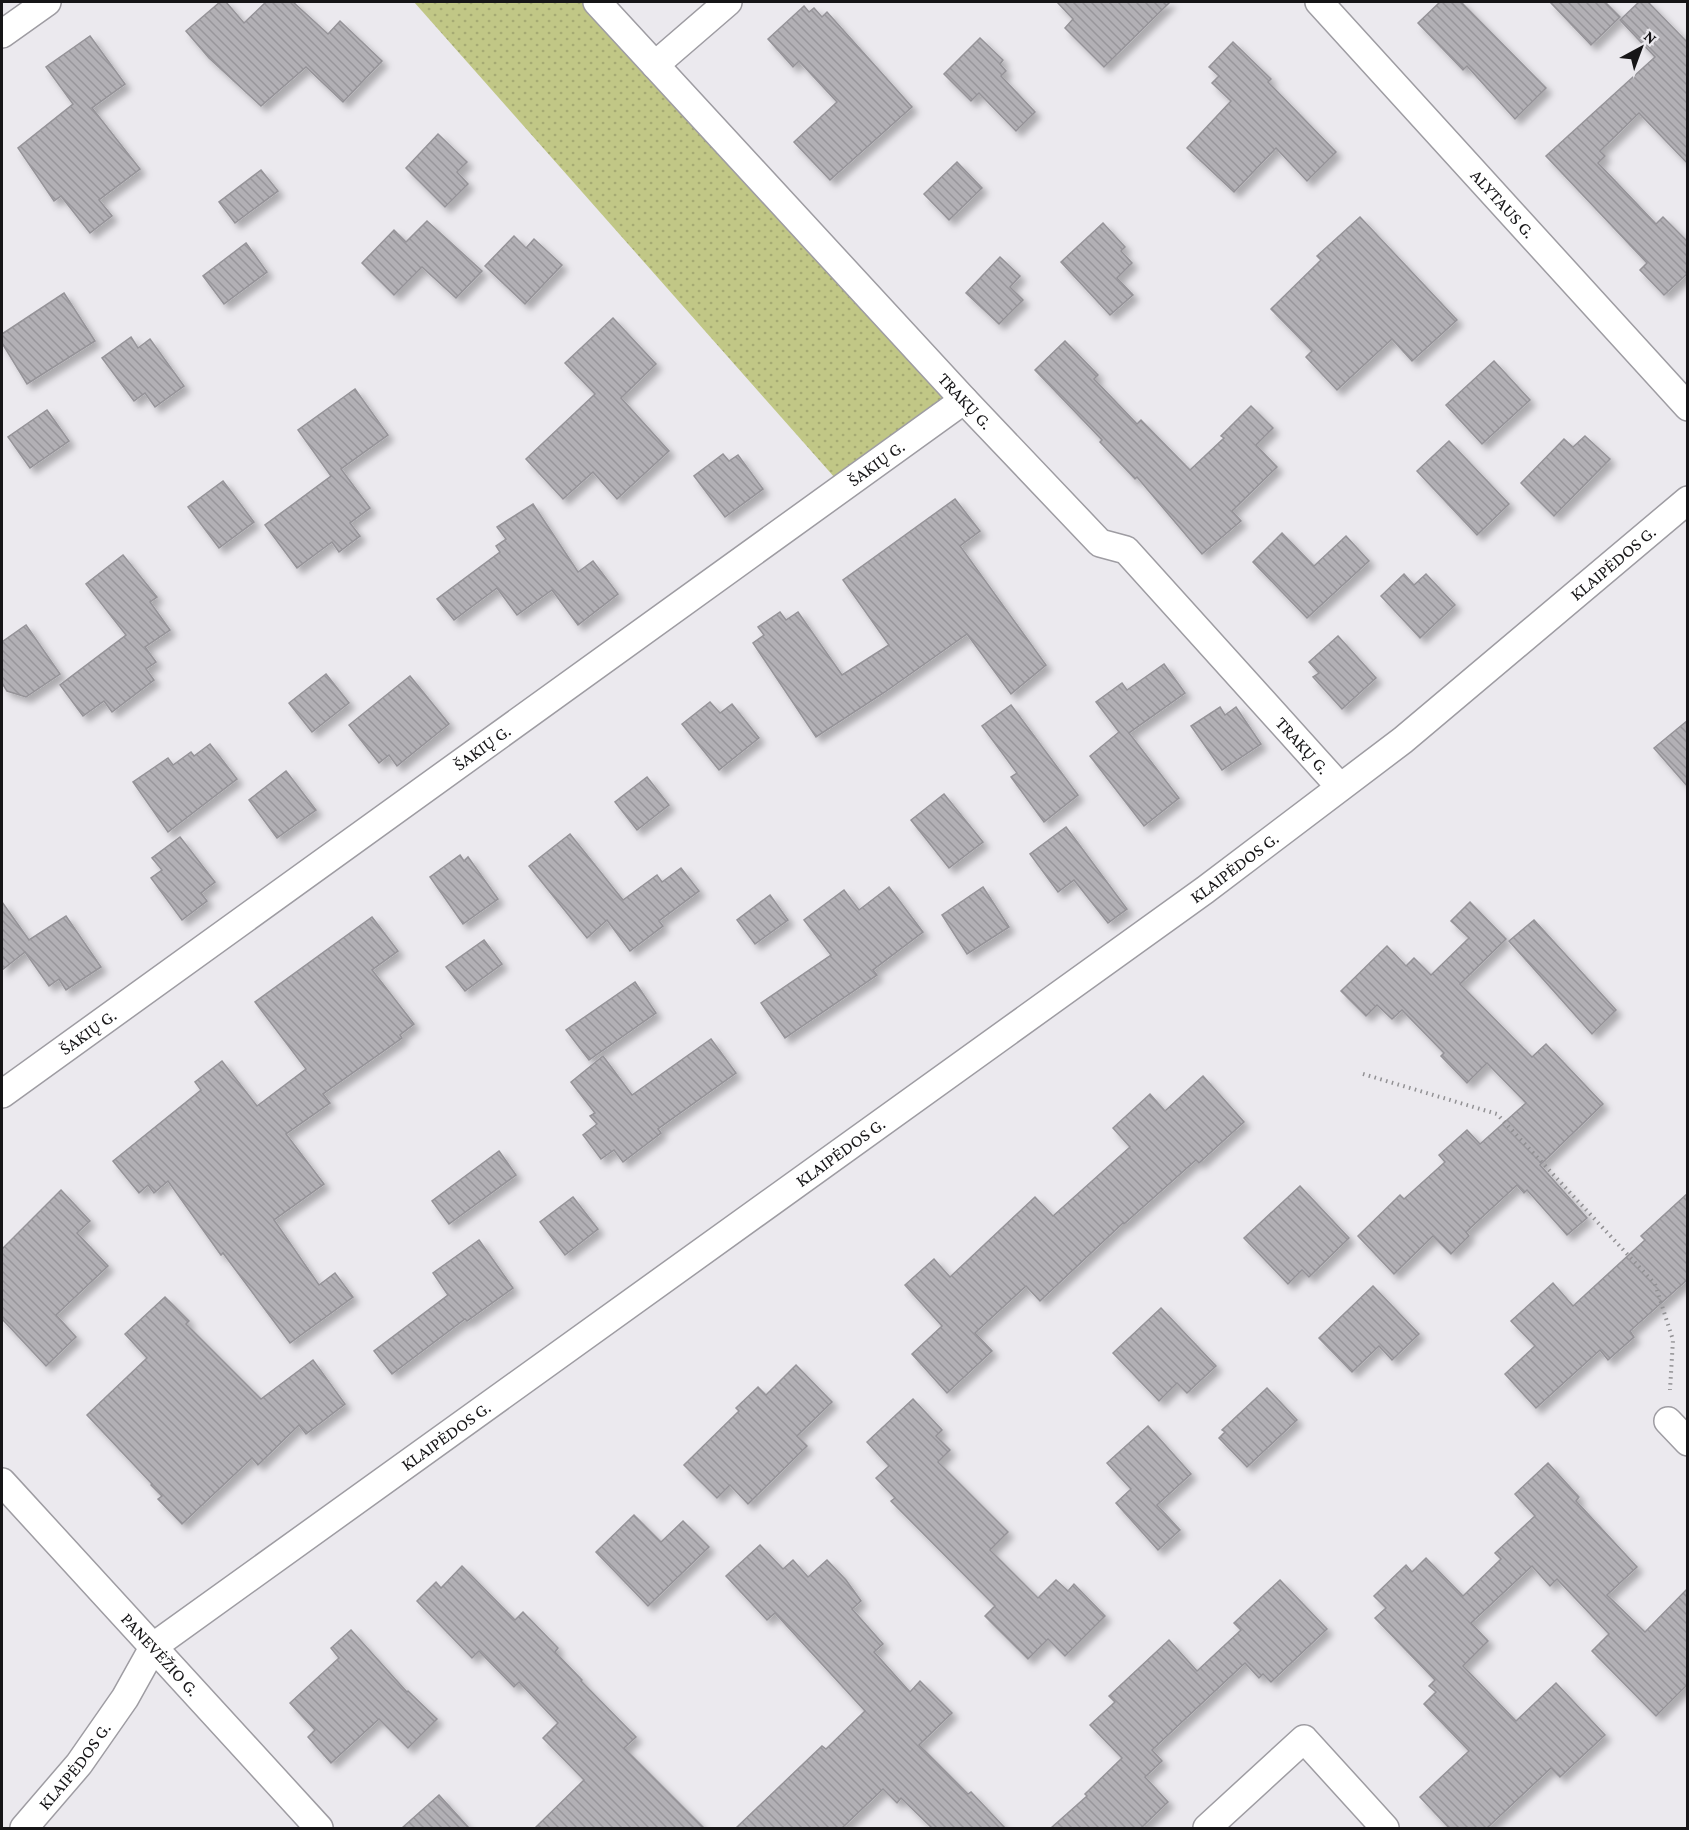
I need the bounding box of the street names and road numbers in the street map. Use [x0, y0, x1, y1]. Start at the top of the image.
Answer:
street label: ALYTAUS G. [1466, 165, 1539, 242]
street label: TRAKŲ G. [934, 369, 997, 433]
street label: ŠAKIŲ G. [844, 436, 908, 490]
street label: KLAIPĖDOS G. [1566, 522, 1660, 605]
street label: TRAKŲ G. [1272, 713, 1333, 778]
street label: ŠAKIŲ G. [450, 721, 514, 775]
street label: KLAIPĖDOS G. [1186, 828, 1282, 907]
street label: ŠAKIŲ G. [56, 1005, 120, 1059]
street label: KLAIPĖDOS G. [792, 1113, 889, 1191]
street label: KLAIPĖDOS G. [397, 1397, 494, 1475]
street label: PANEVĖŽIO G. [117, 1609, 203, 1700]
street label: KLAIPĖDOS G. [34, 1719, 115, 1814]

